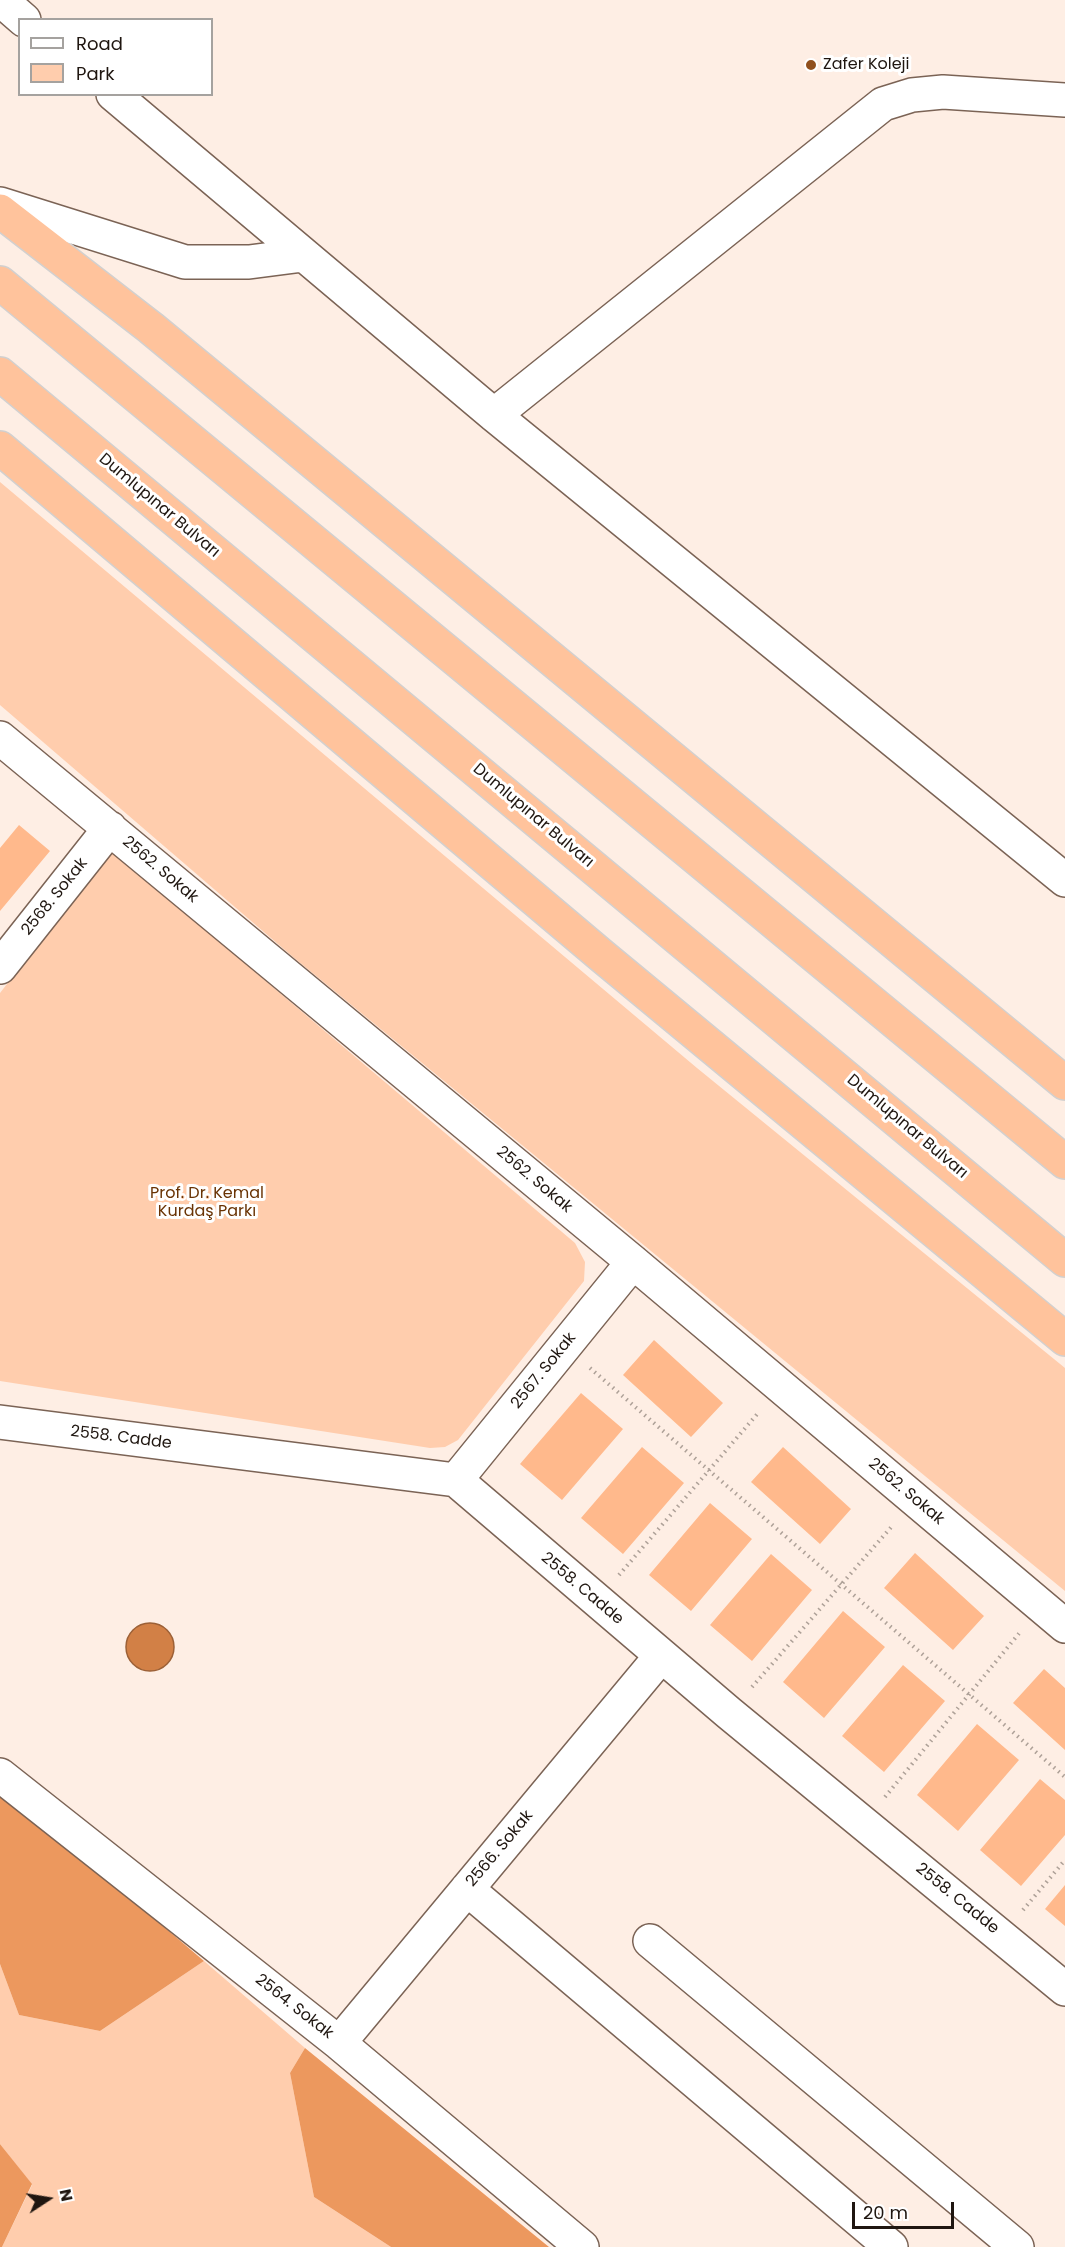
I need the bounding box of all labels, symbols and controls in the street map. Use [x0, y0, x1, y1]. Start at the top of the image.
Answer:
legend [18, 18, 213, 96]
text: Road [76, 31, 123, 56]
place label: Zafer Koleji [823, 55, 909, 75]
marker: Zafer Koleji [804, 58, 818, 72]
text: Park [76, 61, 115, 86]
street label: Dumlupınar Bulvarı [95, 450, 223, 562]
street label: Dumlupınar Bulvarı [469, 760, 597, 872]
street label: 2562. Sokak [118, 833, 202, 907]
street label: 2568. Sokak [18, 854, 92, 940]
street label: Dumlupınar Bulvarı [843, 1071, 971, 1183]
street label: 2562. Sokak [492, 1143, 576, 1217]
park label: Prof. Dr. Kemal Kurdaş Parkı [150, 1184, 264, 1222]
street label: 2567. Sokak [507, 1329, 581, 1413]
street label: 2558. Cadde [69, 1422, 173, 1454]
street label: 2562. Sokak [864, 1455, 948, 1529]
street label: 2558. Cadde [537, 1549, 627, 1629]
street label: 2566. Sokak [462, 1807, 538, 1891]
street label: 2558. Cadde [911, 1860, 1003, 1938]
street label: 2564. Sokak [251, 1970, 337, 2044]
north arrow [18, 2169, 78, 2229]
text: N [54, 2187, 79, 2203]
scale bar [855, 2190, 957, 2228]
text: 20 m [863, 2200, 908, 2225]

